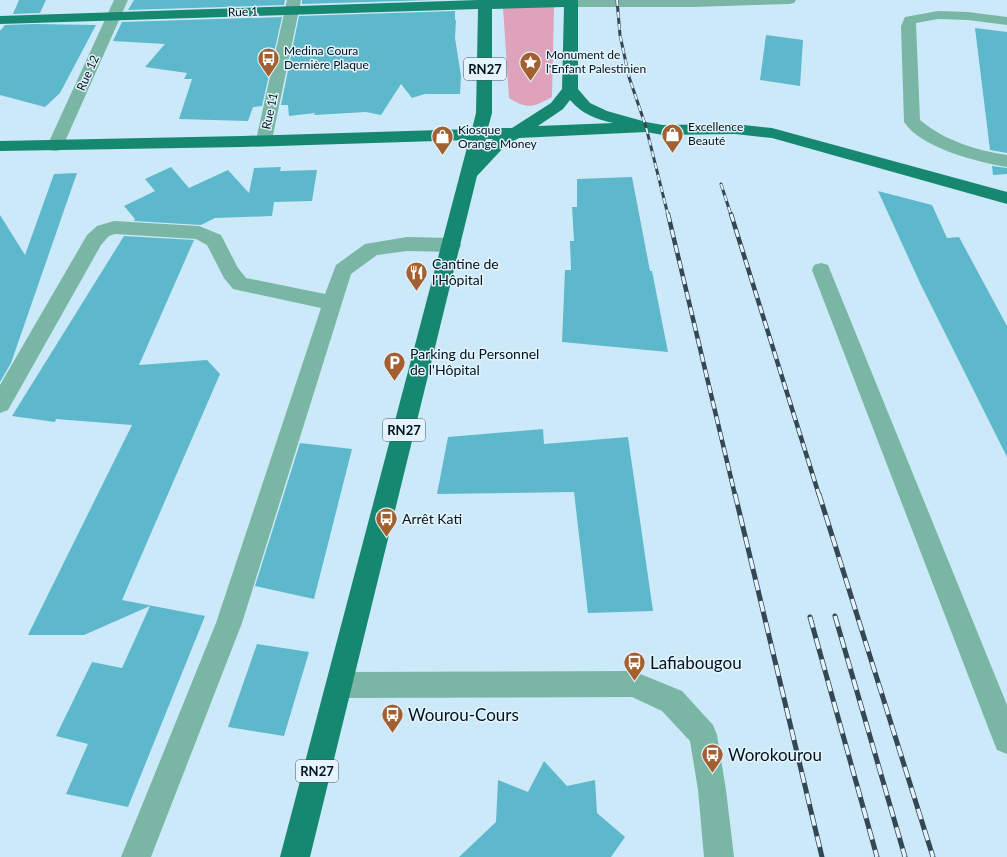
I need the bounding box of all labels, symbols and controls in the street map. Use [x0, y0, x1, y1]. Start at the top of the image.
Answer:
street label: Rue 1 [228, 3, 258, 20]
place label: Medina Coura Dernière Plaque [284, 43, 369, 72]
bus stop icon: Medina Coura Dernière Plaque [256, 45, 282, 78]
place label: Monument de l'Enfant Palestinien [546, 47, 646, 76]
place icon: Monument de l'Enfant Palestinien [517, 49, 543, 82]
street label: Rue 12 [73, 53, 102, 93]
road number: RN27 [464, 58, 506, 80]
street label: Rue 11 [258, 91, 281, 131]
place label: Excellence Beauté [688, 119, 743, 148]
shop icon: Excellence Beauté [659, 121, 685, 154]
place label: Kiosque Orange Money [458, 122, 538, 151]
shop icon: Kiosque Orange Money [430, 124, 456, 157]
place label: Cantine de l'Hôpital [432, 255, 499, 288]
restaurant icon: Cantine de l'Hôpital [404, 259, 430, 292]
place label: Parking du Personnel de l'Hôpital [410, 345, 539, 378]
parking icon: Parking du Personnel de l'Hôpital [381, 349, 407, 382]
road number: RN27 [383, 419, 425, 441]
bus stop icon: Arrêt Kati [373, 506, 399, 539]
place label: Arrêt Kati [402, 510, 462, 527]
bus stop icon: Lafiabougou [621, 650, 647, 683]
place label: Lafiabougou [650, 652, 742, 673]
bus stop icon: Wourou-Cours [379, 702, 405, 735]
place label: Wourou-Cours [408, 704, 519, 725]
bus stop icon: Worokourou [700, 742, 726, 775]
place label: Worokourou [728, 744, 822, 765]
road number: RN27 [296, 760, 338, 782]

